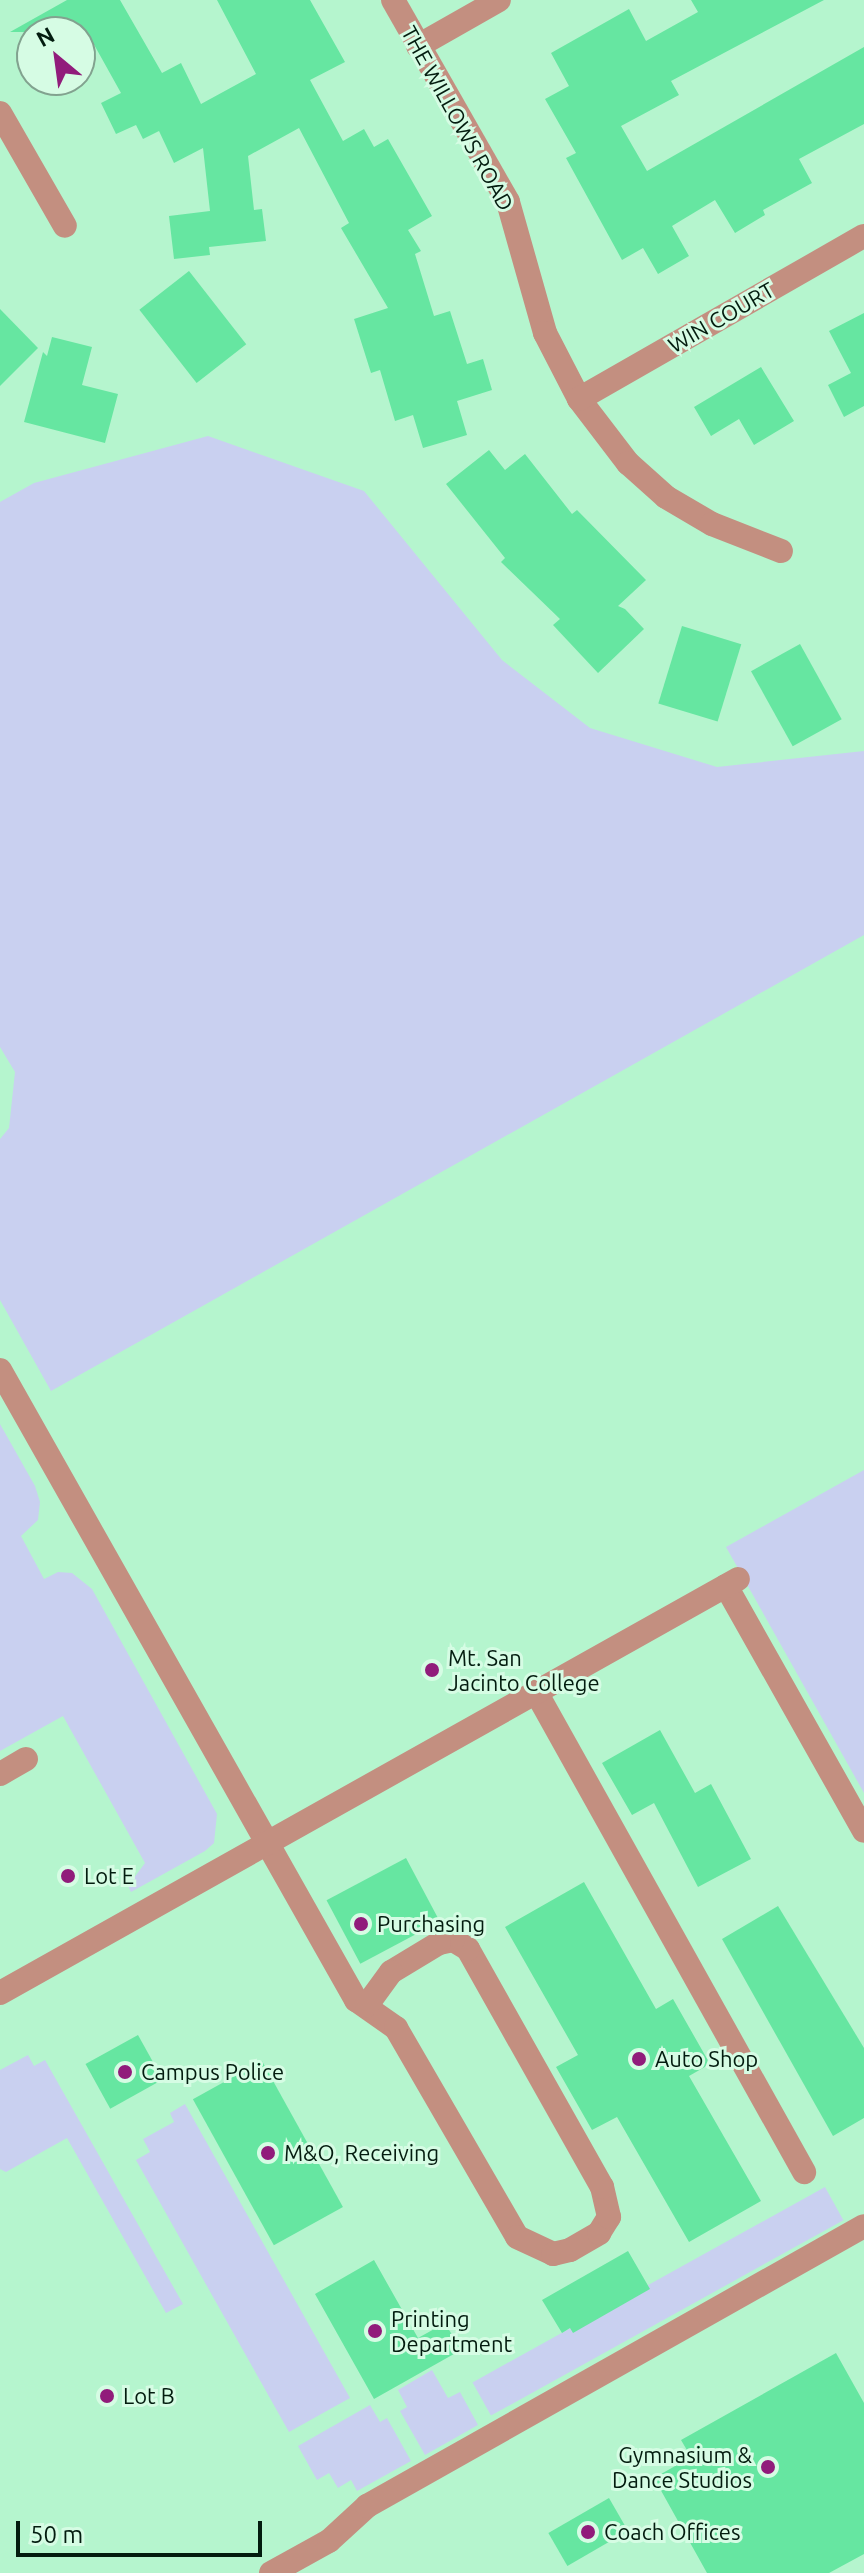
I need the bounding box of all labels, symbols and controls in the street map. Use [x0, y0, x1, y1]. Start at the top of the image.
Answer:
north arrow [16, 16, 96, 96]
text: N [32, 21, 58, 51]
street label: THE WILLOWS ROAD [396, 21, 520, 215]
street label: WIN COURT [663, 276, 779, 358]
place label: Mt. San Jacinto College [448, 1644, 600, 1696]
marker: Mt. San Jacinto College [423, 1661, 441, 1679]
place label: Lot E [84, 1863, 134, 1889]
marker: Lot E [59, 1867, 77, 1885]
place label: Purchasing [377, 1911, 485, 1937]
marker: Purchasing [352, 1915, 370, 1933]
place label: Auto Shop [655, 2046, 758, 2072]
marker: Auto Shop [630, 2050, 648, 2068]
place label: Campus Police [141, 2059, 284, 2085]
marker: Campus Police [116, 2063, 134, 2081]
place label: M&O, Receiving [284, 2140, 439, 2166]
marker: M&O, Receiving [259, 2144, 277, 2162]
place label: Printing Department [391, 2305, 512, 2356]
marker: Printing Department [366, 2322, 384, 2340]
place label: Lot B [123, 2383, 175, 2409]
marker: Lot B [98, 2387, 116, 2405]
place label: Gymnasium & Dance Studios [612, 2441, 752, 2492]
marker: Gymnasium & Dance Studios [759, 2458, 777, 2476]
scale bar [20, 2505, 266, 2555]
place label: Coach Offices [604, 2519, 741, 2545]
text: 50 m [30, 2521, 83, 2548]
marker: Coach Offices [579, 2523, 597, 2541]

